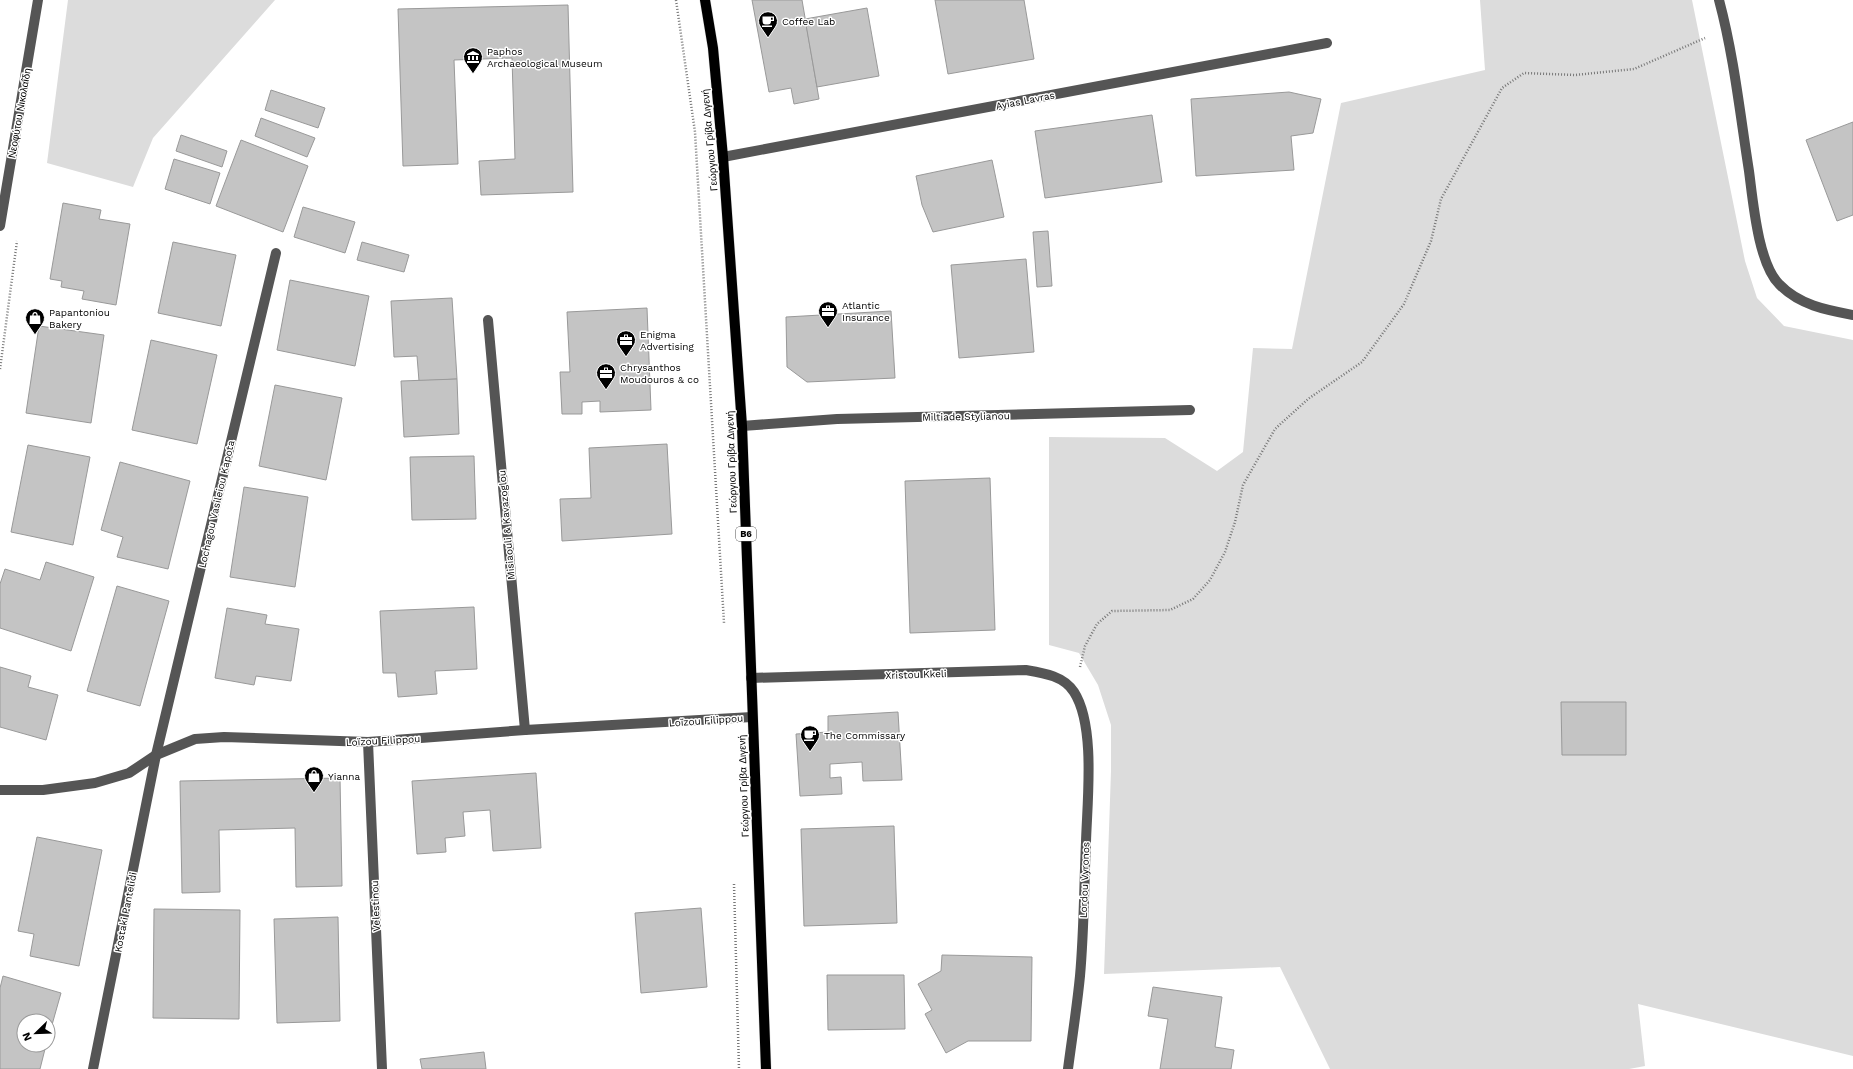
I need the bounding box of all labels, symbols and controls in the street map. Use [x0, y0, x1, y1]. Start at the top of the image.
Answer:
cafe icon: Coffee Lab [757, 10, 779, 38]
place label: Coffee Lab [782, 16, 835, 27]
museum icon: Paphos Archaeological Museum [462, 46, 484, 74]
place label: Paphos Archaeological Museum [487, 46, 603, 69]
street label: Νεοφύτου Νικολαΐδη [6, 67, 33, 159]
street label: Γεώργιου Γρίβα Διγενή [700, 88, 719, 191]
street label: Ayias Lavras [995, 89, 1056, 112]
office icon: Atlantic Insurance [817, 300, 839, 328]
place label: Atlantic Insurance [842, 300, 890, 323]
shop icon: Papantoniou Bakery [24, 307, 46, 335]
place label: Papantoniou Bakery [49, 307, 110, 330]
office icon: Enigma Advertising [615, 329, 637, 357]
place label: Enigma Advertising [640, 329, 694, 352]
office icon: Chrysanthos Moudouros & co [595, 362, 617, 390]
place label: Chrysanthos Moudouros & co [620, 362, 699, 385]
street label: Miltiade Stylianou [922, 410, 1010, 423]
street label: Γεώργιου Γρίβα Διγενή [724, 411, 739, 513]
street label: Lochagou Vasileiou Kapota [196, 439, 237, 569]
street label: Misiaouli & Kavazoglou [496, 470, 517, 580]
road number: B6 [736, 527, 756, 541]
street label: Xristou Kkeli [885, 668, 947, 681]
street label: Loïzou Filippou [668, 712, 744, 729]
cafe icon: The Commissary [799, 724, 821, 752]
place label: The Commissary [824, 730, 906, 741]
street label: Loïzou Filippou [346, 733, 421, 748]
street label: Γεώργιου Γρίβα Διγενή [736, 735, 751, 837]
shop icon: Yianna [303, 765, 325, 793]
place label: Yianna [328, 771, 360, 782]
street label: Lordou Vyronos [1078, 842, 1091, 918]
street label: Kostaki Pantelidi [112, 871, 139, 953]
street label: Velestinou [369, 880, 382, 932]
north arrow [16, 1013, 56, 1053]
text: N [20, 1030, 35, 1043]

